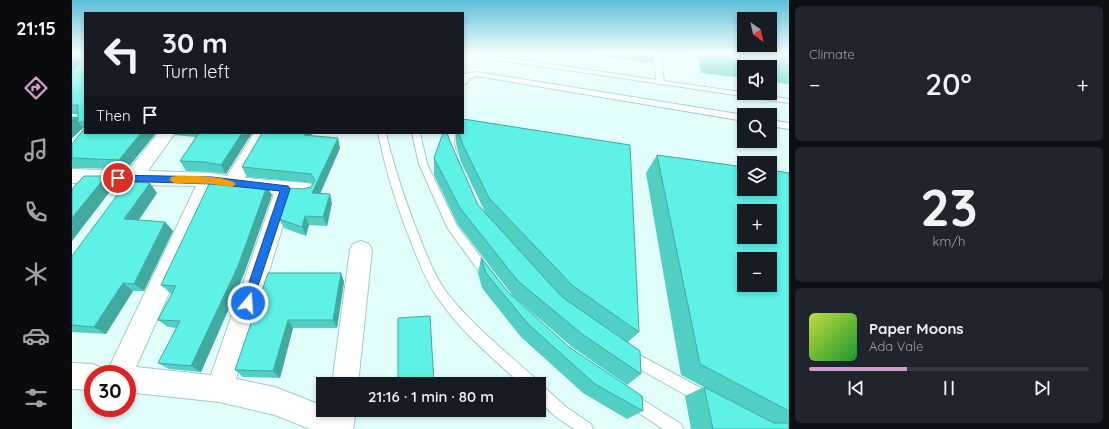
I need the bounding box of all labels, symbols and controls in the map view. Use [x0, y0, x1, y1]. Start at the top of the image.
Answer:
north arrow [737, 12, 777, 52]
map controls [737, 12, 777, 292]
text: 21:15 [16, 17, 56, 40]
text: 30 m [162, 25, 228, 60]
icon: left [96, 28, 148, 80]
text: Climate [809, 46, 855, 62]
text: Turn left [162, 60, 230, 83]
button: sound [737, 60, 777, 100]
text: 20° [925, 65, 972, 103]
text: − [809, 71, 820, 99]
text: + [1077, 71, 1089, 99]
icon: directions [22, 74, 50, 102]
icon: arrive [139, 104, 161, 126]
text: Then [96, 106, 131, 125]
button: search [737, 108, 777, 148]
icon: music [22, 136, 50, 164]
button: layers [737, 156, 777, 196]
pin [101, 161, 135, 195]
icon: arrive [107, 167, 129, 189]
text: 23 [920, 174, 978, 239]
icon: phone [22, 198, 50, 226]
button: + [737, 204, 777, 244]
text: km/h [933, 233, 965, 249]
button: − [737, 252, 777, 292]
icon: climate [22, 260, 50, 288]
position arrow [227, 282, 269, 324]
text: Paper Moons [869, 319, 964, 338]
icon: car [22, 322, 50, 350]
text: Ada Vale [869, 338, 923, 354]
speed limit sign: 30 [84, 365, 136, 417]
icon: previous [845, 377, 867, 399]
icon: pause [938, 377, 960, 399]
icon: next [1031, 377, 1053, 399]
icon: filters [22, 384, 50, 412]
text: 21:16 · 1 min · 80 m [368, 387, 494, 406]

